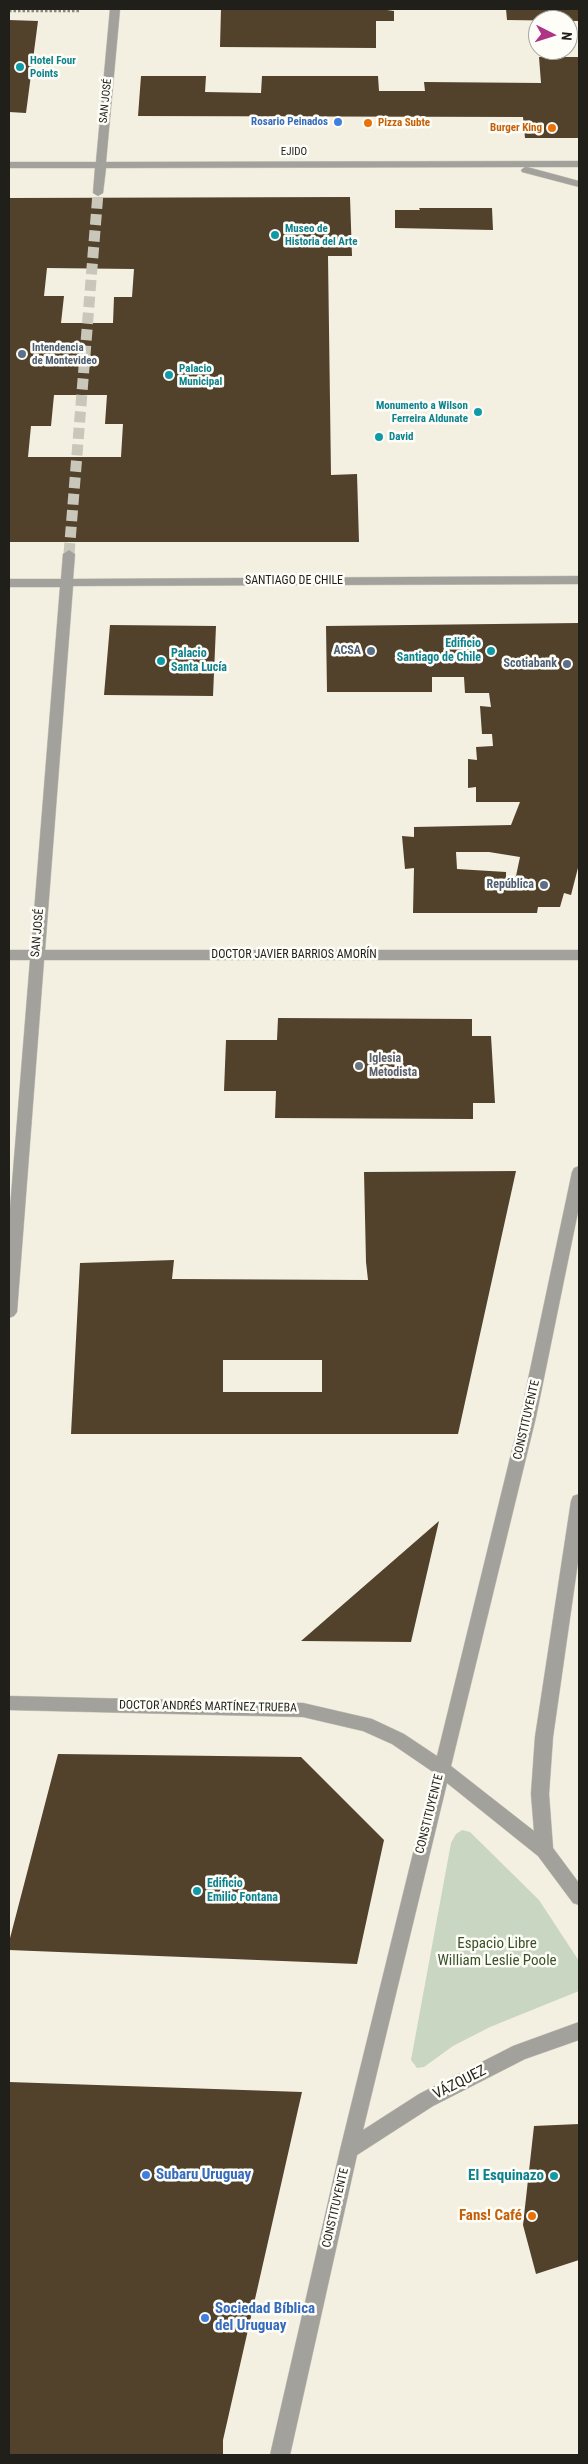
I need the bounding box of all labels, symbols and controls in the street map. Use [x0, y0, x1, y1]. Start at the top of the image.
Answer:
north arrow [528, 10, 578, 60]
text: N [559, 31, 575, 41]
place label: Hotel Four Points [30, 54, 76, 80]
marker: Hotel Four Points [14, 61, 26, 73]
street label: SAN JOSÉ [97, 78, 115, 124]
place label: Rosario Peinados [251, 115, 328, 129]
marker: Rosario Peinados [332, 116, 344, 128]
place label: Pizza Subte [378, 116, 430, 130]
marker: Pizza Subte [362, 117, 374, 129]
place label: Burger King [490, 121, 542, 135]
marker: Burger King [546, 122, 558, 134]
street label: EJIDO [281, 145, 307, 159]
place label: Museo de Historia del Arte [285, 222, 357, 248]
marker: Museo de Historia del Arte [269, 229, 281, 241]
place label: Intendencia de Montevideo [32, 341, 97, 367]
marker: Intendencia de Montevideo [16, 348, 28, 360]
place label: Palacio Municipal [179, 362, 222, 388]
marker: Palacio Municipal [163, 369, 175, 381]
place label: Monumento a Wilson Ferreira Aldunate [376, 399, 468, 425]
marker: Monumento a Wilson Ferreira Aldunate [472, 406, 484, 418]
place label: David [389, 430, 413, 444]
marker: David [373, 431, 385, 443]
street label: SANTIAGO DE CHILE [245, 574, 343, 588]
place label: Edificio Santiago de Chile [397, 637, 481, 665]
place label: ACSA [333, 644, 361, 658]
marker: ACSA [365, 645, 377, 657]
marker: Edificio Santiago de Chile [485, 645, 497, 657]
place label: Palacio Santa Lucía [171, 647, 227, 675]
marker: Palacio Santa Lucía [155, 655, 167, 667]
place label: Scotiabank [503, 657, 557, 671]
marker: Scotiabank [561, 658, 573, 670]
place label: República [487, 878, 534, 892]
marker: República [538, 879, 550, 891]
street label: SAN JOSÉ [29, 908, 47, 958]
street label: DOCTOR JAVIER BARRIOS AMORÍN [211, 948, 377, 962]
place label: Iglesia Metodista [369, 1052, 417, 1080]
marker: Iglesia Metodista [353, 1060, 365, 1072]
street label: CONSTITUYENTE [511, 1379, 543, 1461]
street label: DOCTOR ANDRÉS MARTÍNEZ TRUEBA [119, 1698, 297, 1716]
street label: CONSTITUYENTE [413, 1773, 447, 1855]
place label: Edificio Emilio Fontana [207, 1877, 278, 1905]
marker: Edificio Emilio Fontana [191, 1885, 203, 1897]
park label: Espacio Libre William Leslie Poole [437, 1935, 557, 1970]
street label: VÁZQUEZ [431, 2062, 489, 2104]
place label: Subaru Uruguay [156, 2166, 251, 2184]
street label: CONSTITUYENTE [320, 2167, 352, 2249]
place label: El Esquinazo [468, 2167, 544, 2185]
marker: Subaru Uruguay [140, 2169, 152, 2181]
marker: El Esquinazo [548, 2170, 560, 2182]
place label: Fans! Café [459, 2207, 522, 2225]
marker: Fans! Café [526, 2210, 538, 2222]
place label: Sociedad Bíblica del Uruguay [215, 2300, 315, 2335]
marker: Sociedad Bíblica del Uruguay [199, 2312, 211, 2324]

